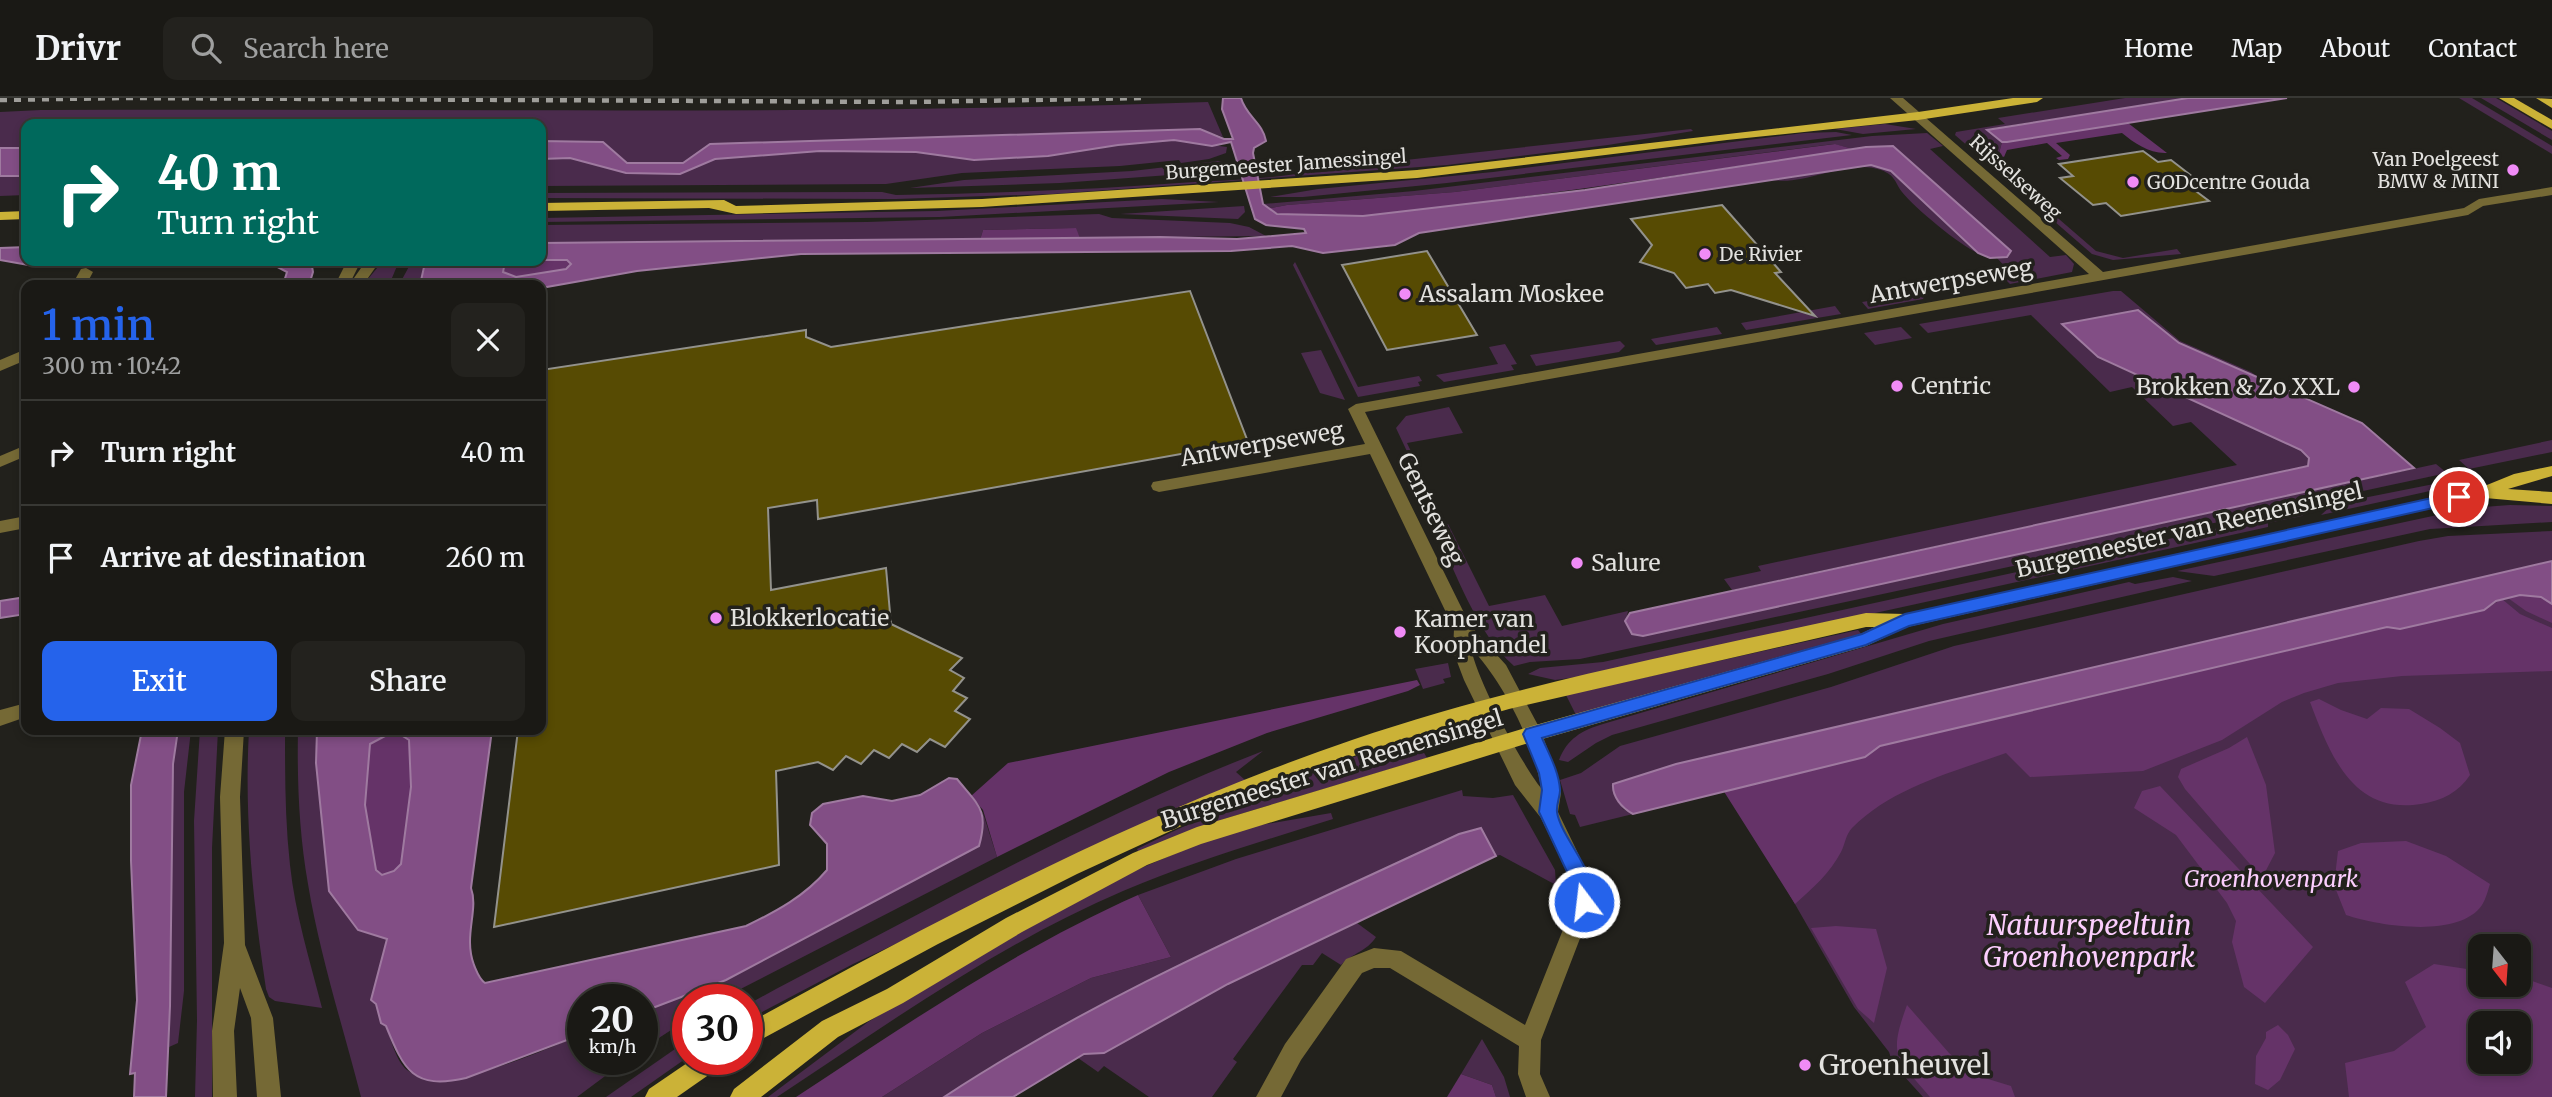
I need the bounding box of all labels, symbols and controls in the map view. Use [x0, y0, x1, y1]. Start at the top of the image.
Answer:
search box [163, 17, 653, 80]
text: Drivr [35, 28, 121, 69]
icon: search [187, 29, 225, 67]
text: Search here [243, 32, 389, 65]
text: Home [2124, 33, 2193, 64]
text: Map [2231, 33, 2282, 64]
text: About [2320, 33, 2390, 64]
text: Contact [2428, 33, 2517, 64]
street label: Rijsselseweg [1965, 129, 2067, 225]
text: 40 m [157, 142, 281, 203]
street label: Burgemeester Jamessingel [1164, 144, 1408, 184]
icon: right [42, 147, 133, 238]
place label: Van Poelgeest BMW & MINI [2372, 147, 2500, 193]
marker: Van Poelgeest BMW & MINI [2505, 162, 2521, 178]
place label: GODcentre Gouda [2147, 170, 2310, 194]
marker: GODcentre Gouda [2125, 174, 2141, 190]
text: Turn right [157, 203, 319, 243]
place label: De Rivier [1719, 242, 1803, 266]
marker: De Rivier [1697, 246, 1713, 262]
street label: Antwerpseweg [1866, 252, 2035, 309]
place label: Assalam Moskee [1418, 279, 1604, 308]
marker: Assalam Moskee [1397, 286, 1413, 302]
text: 1 min [42, 299, 155, 351]
button: close [451, 303, 525, 377]
text: 300 m · 10:42 [42, 351, 181, 380]
place label: Centric [1911, 371, 1991, 400]
place label: Brokken & Zo XXL [2136, 372, 2340, 401]
marker: Centric [1889, 378, 1905, 394]
marker: Brokken & Zo XXL [2346, 379, 2362, 395]
street label: Antwerpseweg [1177, 415, 1346, 472]
icon: right [42, 434, 80, 472]
text: Turn right [101, 436, 236, 469]
text: 40 m [461, 436, 525, 469]
street label: Gentseweg [1392, 448, 1471, 570]
pin [2429, 467, 2489, 527]
street label: Burgemeester van Reenensingel [2013, 475, 2365, 584]
icon: arrive [2440, 478, 2478, 516]
icon: arrive [42, 539, 80, 577]
text: Arrive at destination [101, 541, 366, 574]
text: 260 m [446, 541, 525, 574]
place label: Salure [1591, 548, 1661, 577]
marker: Salure [1569, 555, 1585, 571]
place label: Blokkerlocatie [730, 603, 889, 632]
place label: Kamer van Koophandel [1414, 604, 1547, 659]
marker: Blokkerlocatie [708, 610, 724, 626]
marker: Kamer van Koophandel [1392, 624, 1408, 640]
button: Exit [42, 641, 277, 721]
button: Share [291, 641, 525, 721]
street label: Burgemeester van Reenensingel [1158, 703, 1506, 834]
park label: Groenhovenpark [2184, 864, 2358, 893]
position arrow [1547, 865, 1621, 939]
park label: Natuurspeeltuin Groenhovenpark [1983, 907, 2195, 975]
north arrow [2468, 934, 2530, 998]
map controls [2468, 934, 2531, 1074]
speed limit sign: 30 [672, 984, 763, 1075]
text: 20 [591, 998, 634, 1042]
button: sound [2468, 1011, 2531, 1074]
text: km/h [589, 1035, 636, 1058]
place label: Groenheuvel [1819, 1047, 1990, 1083]
marker: Groenheuvel [1797, 1057, 1813, 1073]

